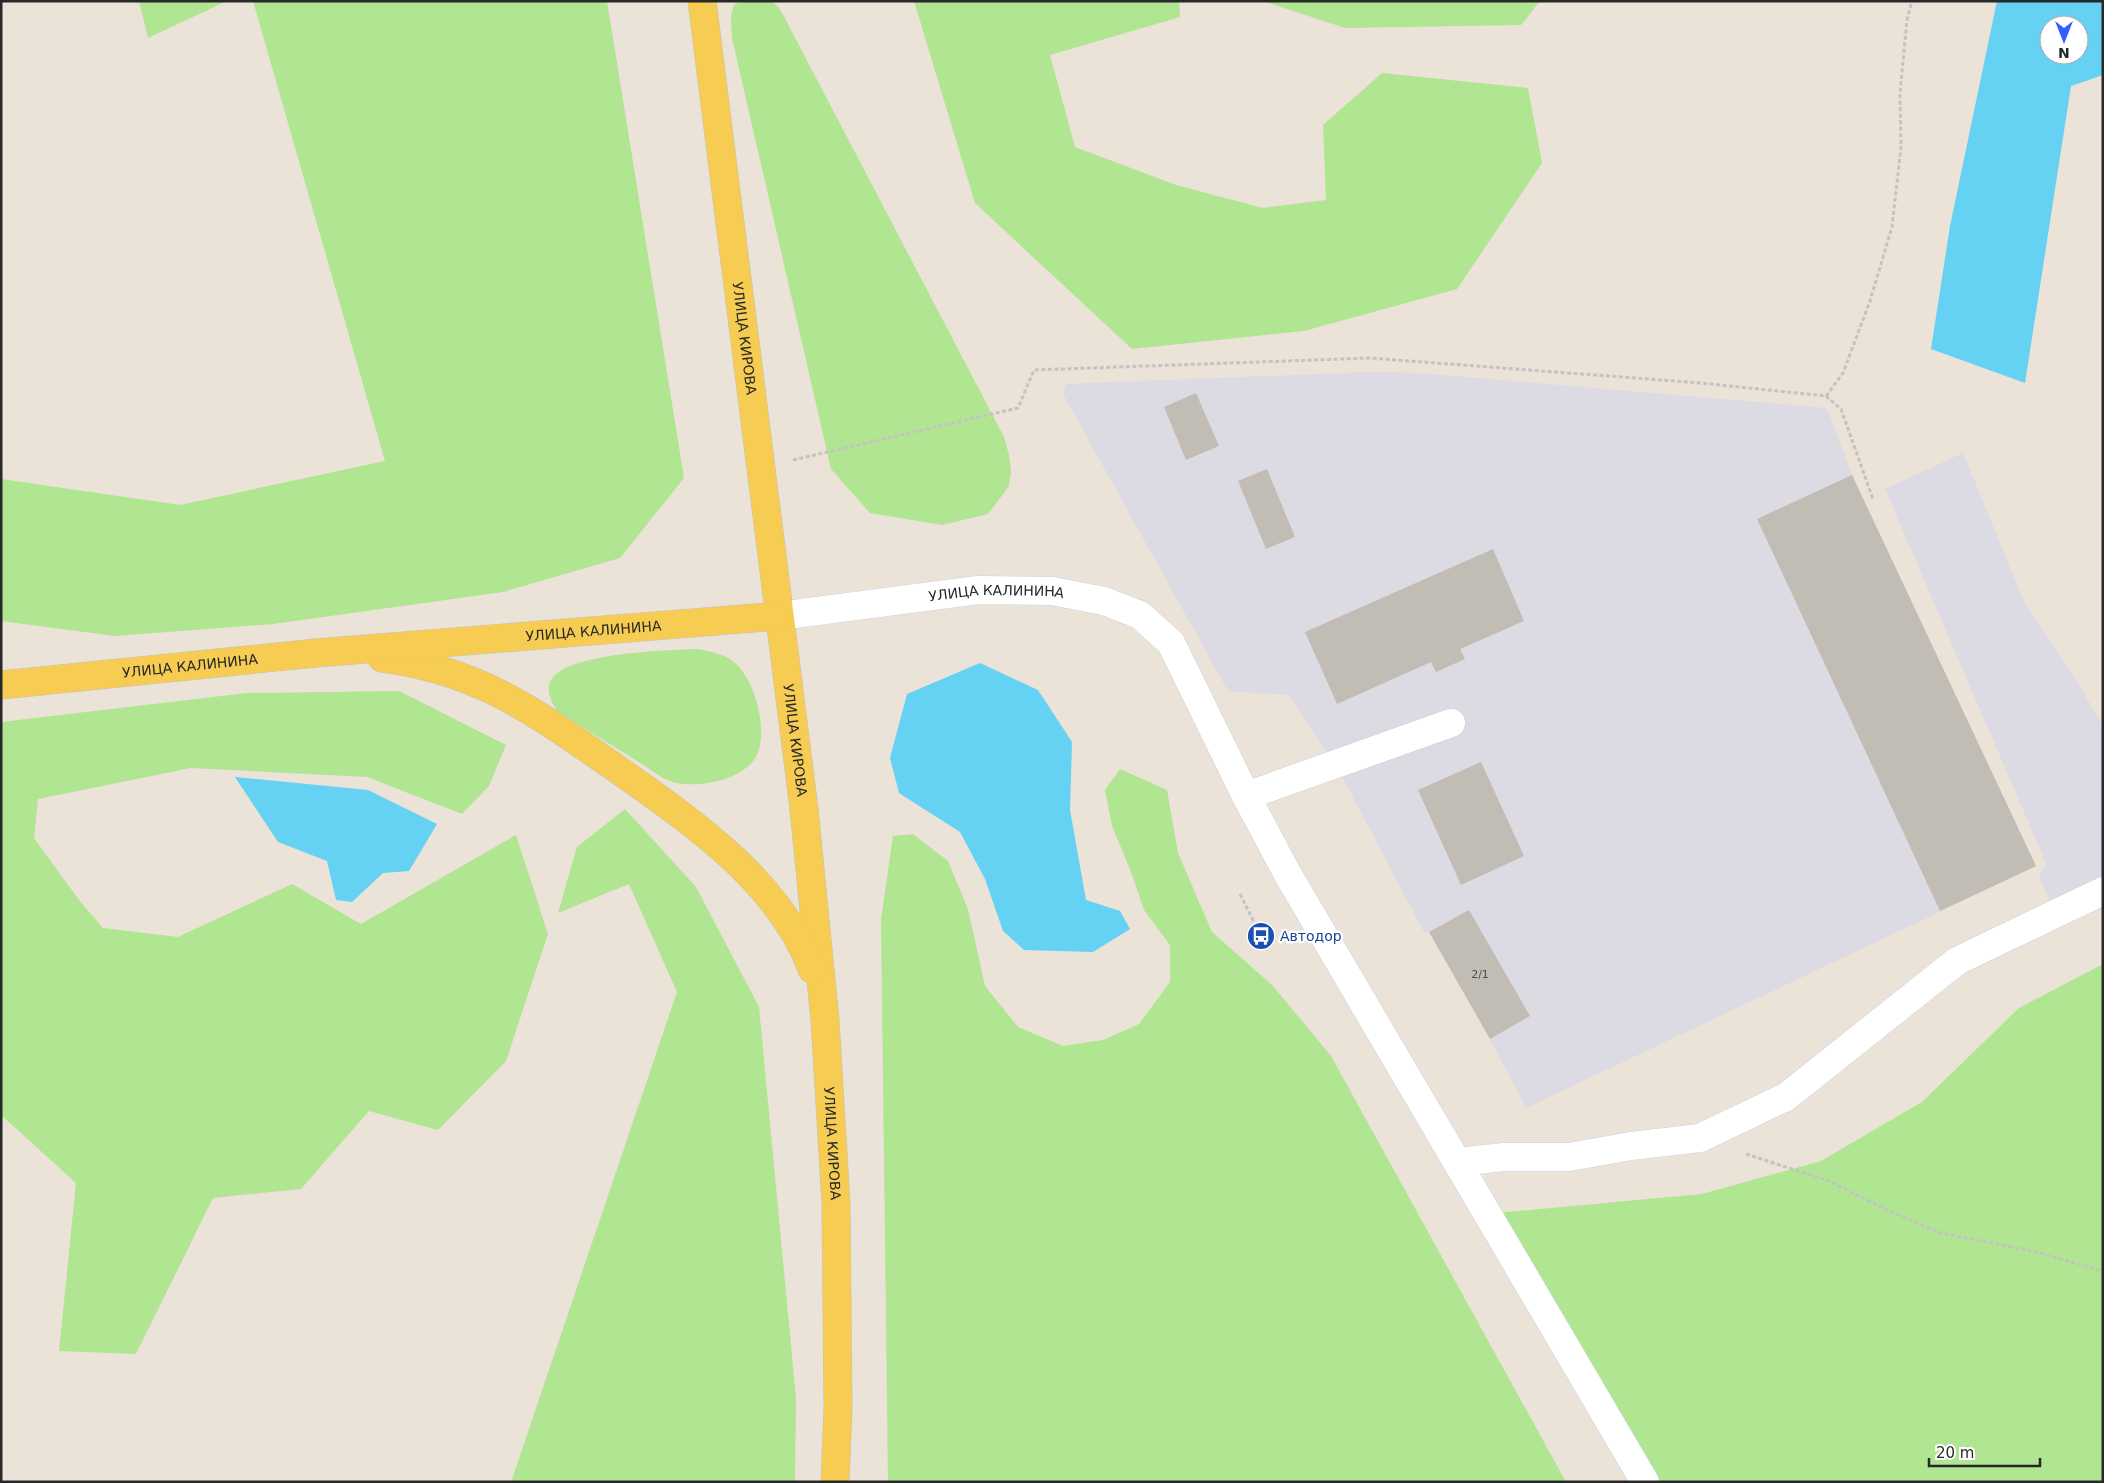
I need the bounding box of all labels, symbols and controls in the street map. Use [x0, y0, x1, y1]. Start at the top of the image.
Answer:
north arrow [2039, 15, 2089, 65]
text: N [2058, 45, 2070, 61]
street label: УЛИЦА КИРОВА [730, 281, 760, 396]
street label: УЛИЦА КАЛИНИНА [928, 582, 1066, 604]
street label: УЛИЦА КАЛИНИНА [525, 617, 662, 644]
street label: УЛИЦА КАЛИНИНА [122, 651, 259, 681]
street label: УЛИЦА КИРОВА [780, 683, 810, 798]
bus stop icon: Автодор [1246, 921, 1276, 951]
place label: Автодор [1280, 928, 1342, 944]
house number: 2/1 [1471, 968, 1489, 981]
street label: УЛИЦА КИРОВА [821, 1086, 844, 1201]
scale bar [1929, 1436, 2040, 1468]
text: 20 m [1936, 1444, 1974, 1462]

